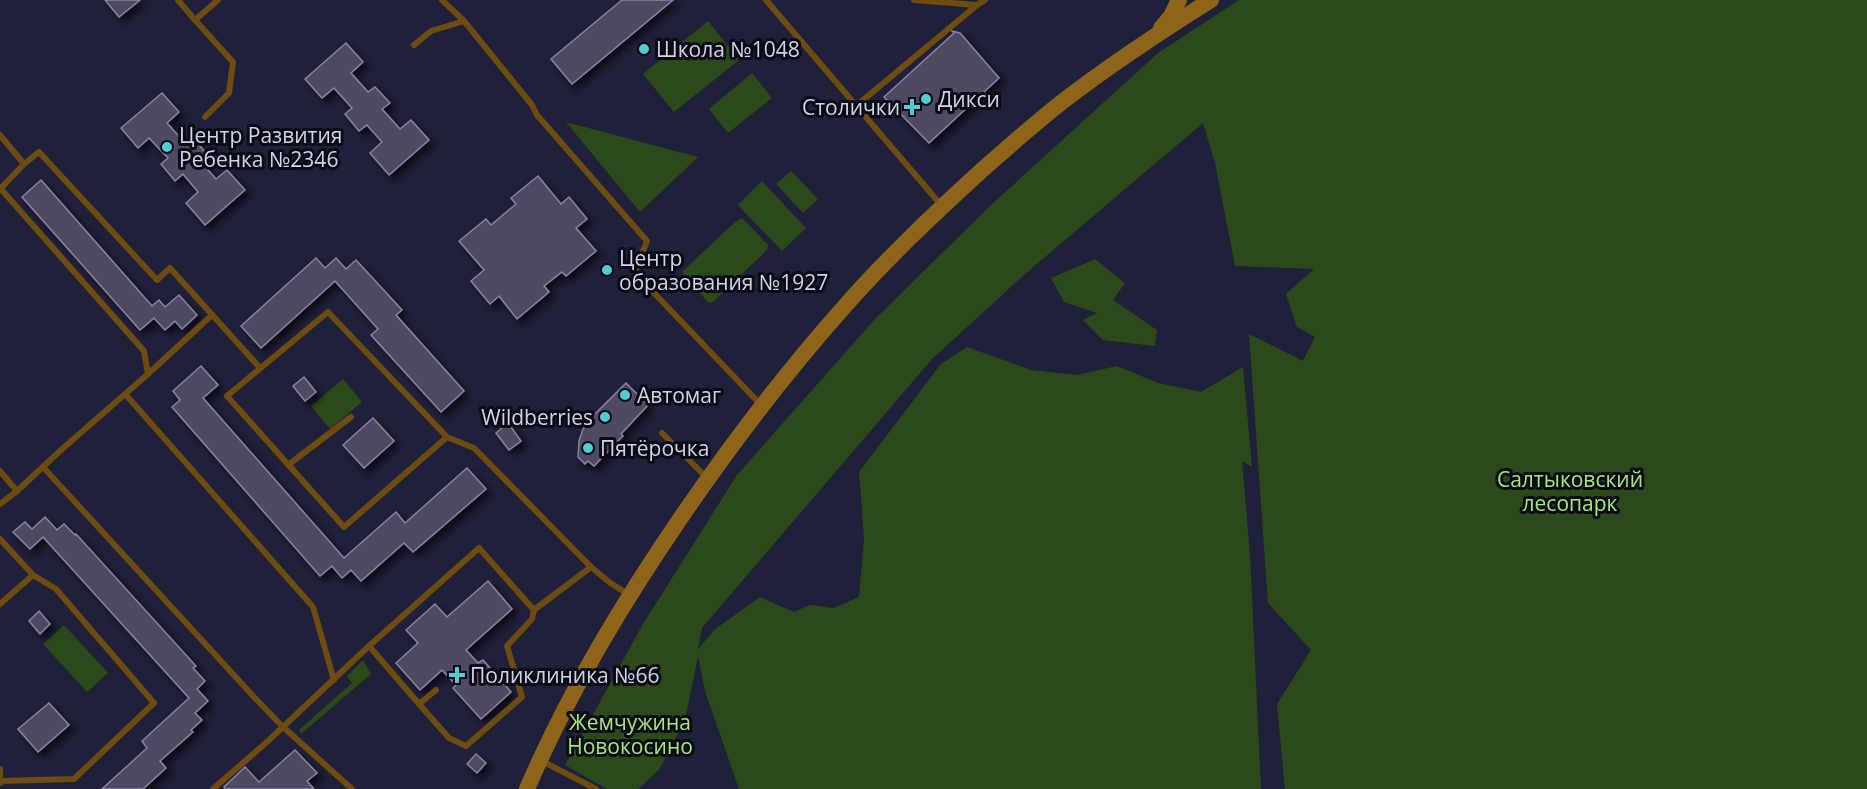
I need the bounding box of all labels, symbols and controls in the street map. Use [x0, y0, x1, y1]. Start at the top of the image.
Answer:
place label: Школа №1048 [656, 35, 800, 63]
marker: Школа №1048 [637, 42, 651, 56]
place label: Дикси [938, 85, 1000, 113]
marker: Дикси [919, 92, 933, 106]
place label: Столички [802, 93, 900, 121]
marker: Столички [905, 100, 919, 114]
place label: Центр Развития Ребенка №2346 [179, 121, 342, 173]
marker: Центр Развития Ребенка №2346 [160, 140, 174, 154]
place label: Центр образования №1927 [619, 244, 828, 296]
marker: Центр образования №1927 [600, 263, 614, 277]
place label: Автомаг [637, 381, 721, 409]
marker: Автомаг [618, 388, 632, 402]
place label: Wildberries [481, 403, 593, 431]
marker: Wildberries [598, 410, 612, 424]
place label: Пятёрочка [600, 434, 709, 462]
marker: Пятёрочка [581, 441, 595, 455]
park label: Салтыковский лесопарк [1497, 465, 1643, 517]
place label: Поликлиника №66 [470, 661, 660, 689]
marker: Поликлиника №66 [448, 666, 466, 684]
park label: Жемчужина Новокосино [567, 708, 693, 760]

